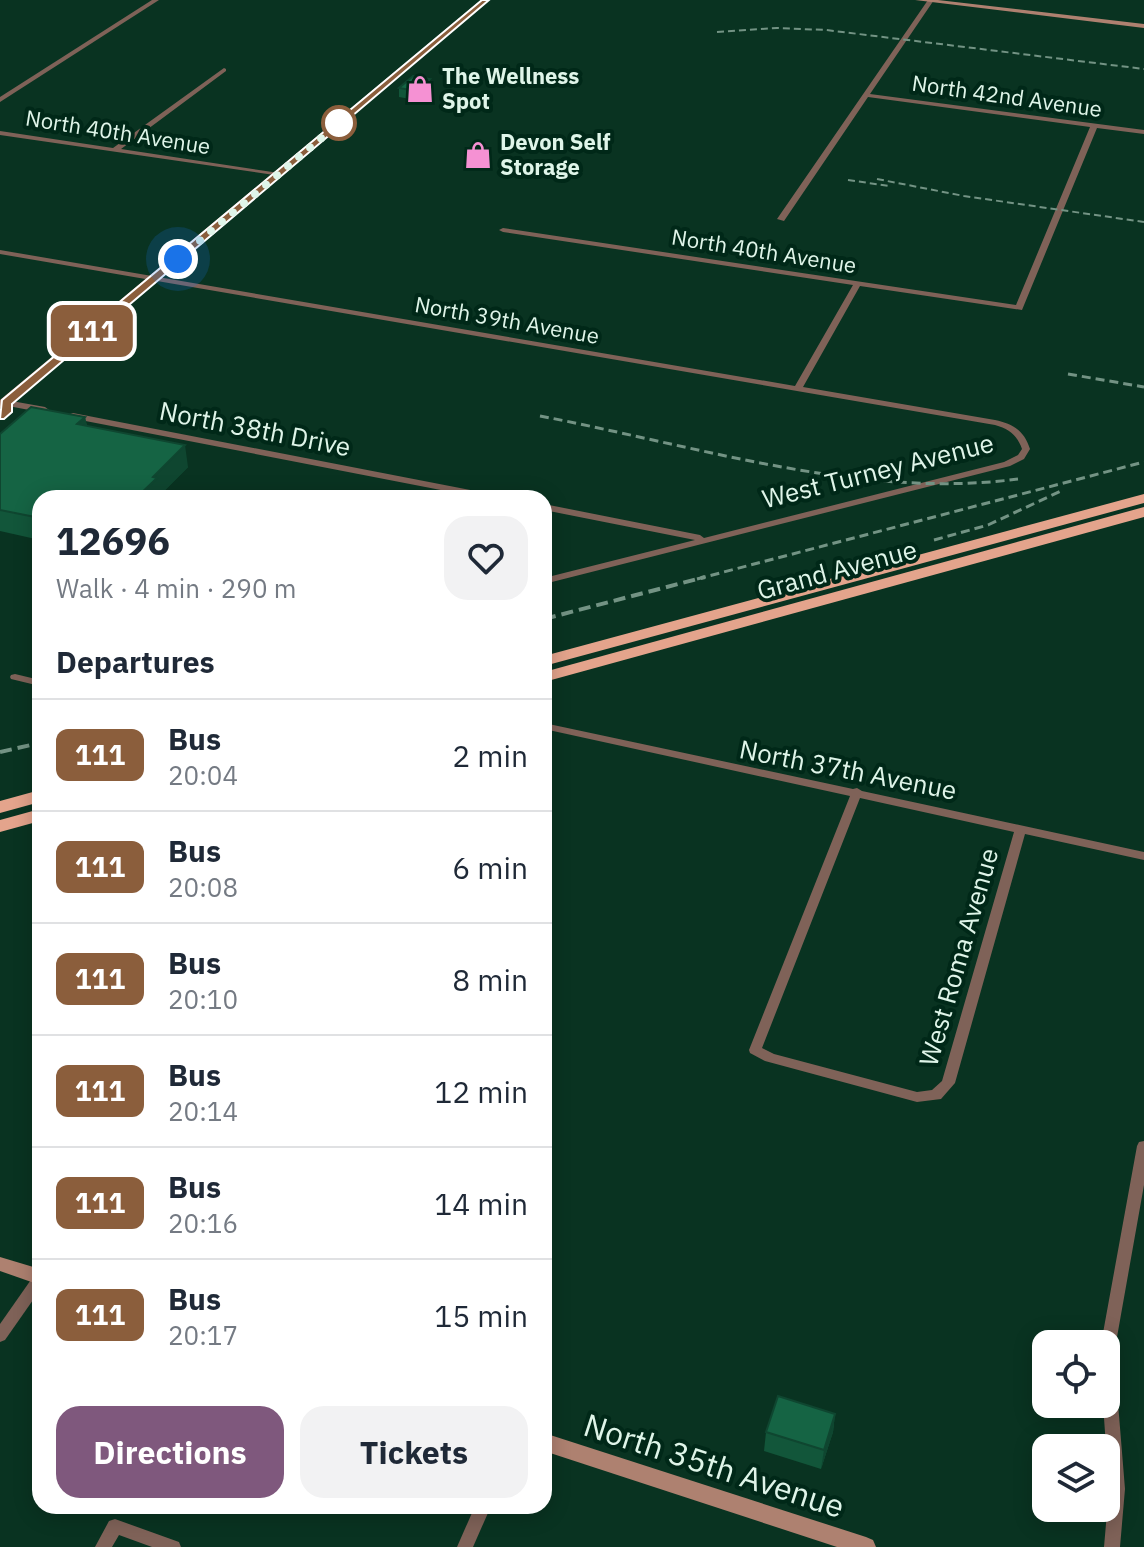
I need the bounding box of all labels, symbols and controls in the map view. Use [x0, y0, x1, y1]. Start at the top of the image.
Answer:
place label: The Wellness Spot [442, 61, 579, 115]
street label: North 42nd Avenue [910, 68, 1104, 123]
shop icon: The Wellness Spot [405, 74, 435, 104]
street label: North 40th Avenue [24, 103, 213, 160]
unlabelled marker [322, 106, 356, 140]
place label: Devon Self Storage [500, 127, 611, 181]
shop icon: Devon Self Storage [463, 140, 493, 170]
street label: North 40th Avenue [670, 222, 859, 279]
your location [158, 239, 198, 279]
street label: North 39th Avenue [413, 289, 602, 350]
line badge: 111 [46, 305, 138, 357]
text: 111 [67, 312, 117, 349]
street label: North 38th Drive [157, 393, 354, 463]
street label: West Turney Avenue [758, 425, 997, 515]
text: 12696 [56, 516, 170, 565]
button: heart [444, 516, 528, 600]
street label: Grand Avenue [753, 531, 920, 607]
text: Walk · 4 min · 290 m [56, 571, 296, 605]
text: Departures [56, 642, 215, 681]
text: Bus [168, 719, 221, 758]
street label: North 37th Avenue [737, 731, 960, 807]
text: 111 [75, 736, 125, 773]
text: 2 min [452, 736, 528, 775]
text: 20:04 [168, 758, 238, 792]
text: Bus [168, 831, 221, 870]
street label: West Roma Avenue [911, 844, 1005, 1070]
text: 111 [75, 848, 125, 885]
text: 6 min [452, 848, 528, 887]
text: 20:08 [168, 870, 238, 904]
text: Bus [168, 943, 221, 982]
text: 111 [75, 960, 125, 997]
text: 8 min [452, 960, 528, 999]
text: 20:10 [168, 982, 238, 1016]
text: Bus [168, 1055, 221, 1094]
text: 111 [75, 1072, 125, 1109]
text: 12 min [434, 1072, 528, 1111]
text: 20:14 [168, 1094, 238, 1128]
text: Bus [168, 1167, 221, 1206]
text: 111 [75, 1184, 125, 1221]
text: 14 min [434, 1184, 528, 1223]
text: 20:16 [168, 1206, 238, 1240]
text: Bus [168, 1279, 221, 1318]
text: 111 [75, 1296, 125, 1333]
text: 15 min [434, 1296, 528, 1335]
text: 20:17 [168, 1318, 238, 1352]
map controls [1032, 1330, 1120, 1522]
button: locate [1032, 1330, 1120, 1418]
street label: North 35th Avenue [579, 1403, 850, 1527]
button: Directions [56, 1406, 284, 1498]
button: Tickets [300, 1406, 528, 1498]
button: layers [1032, 1434, 1120, 1522]

